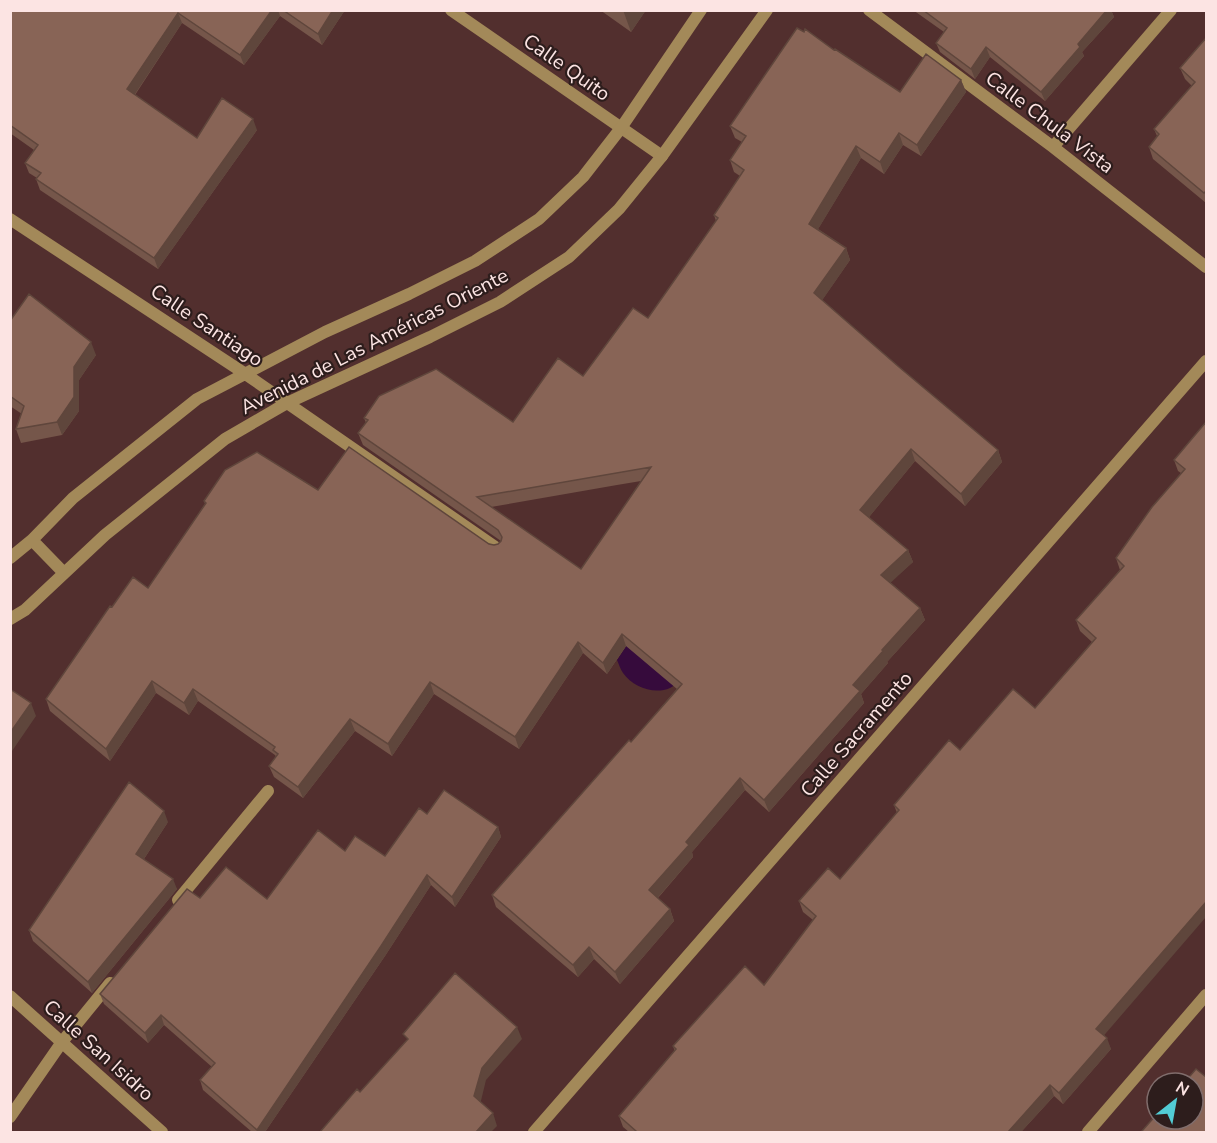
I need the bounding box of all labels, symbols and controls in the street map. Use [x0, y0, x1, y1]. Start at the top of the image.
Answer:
street label: Calle Quito [518, 28, 616, 107]
street label: Calle Chula Vista [980, 65, 1120, 180]
street label: Avenida de Las Américas Oriente [236, 262, 513, 421]
street label: Calle Santiago [145, 278, 268, 373]
street label: Calle Sacramento [794, 666, 918, 803]
street label: Calle San Isidro [38, 994, 160, 1107]
north arrow [1145, 1071, 1205, 1131]
text: N [1171, 1076, 1193, 1102]

